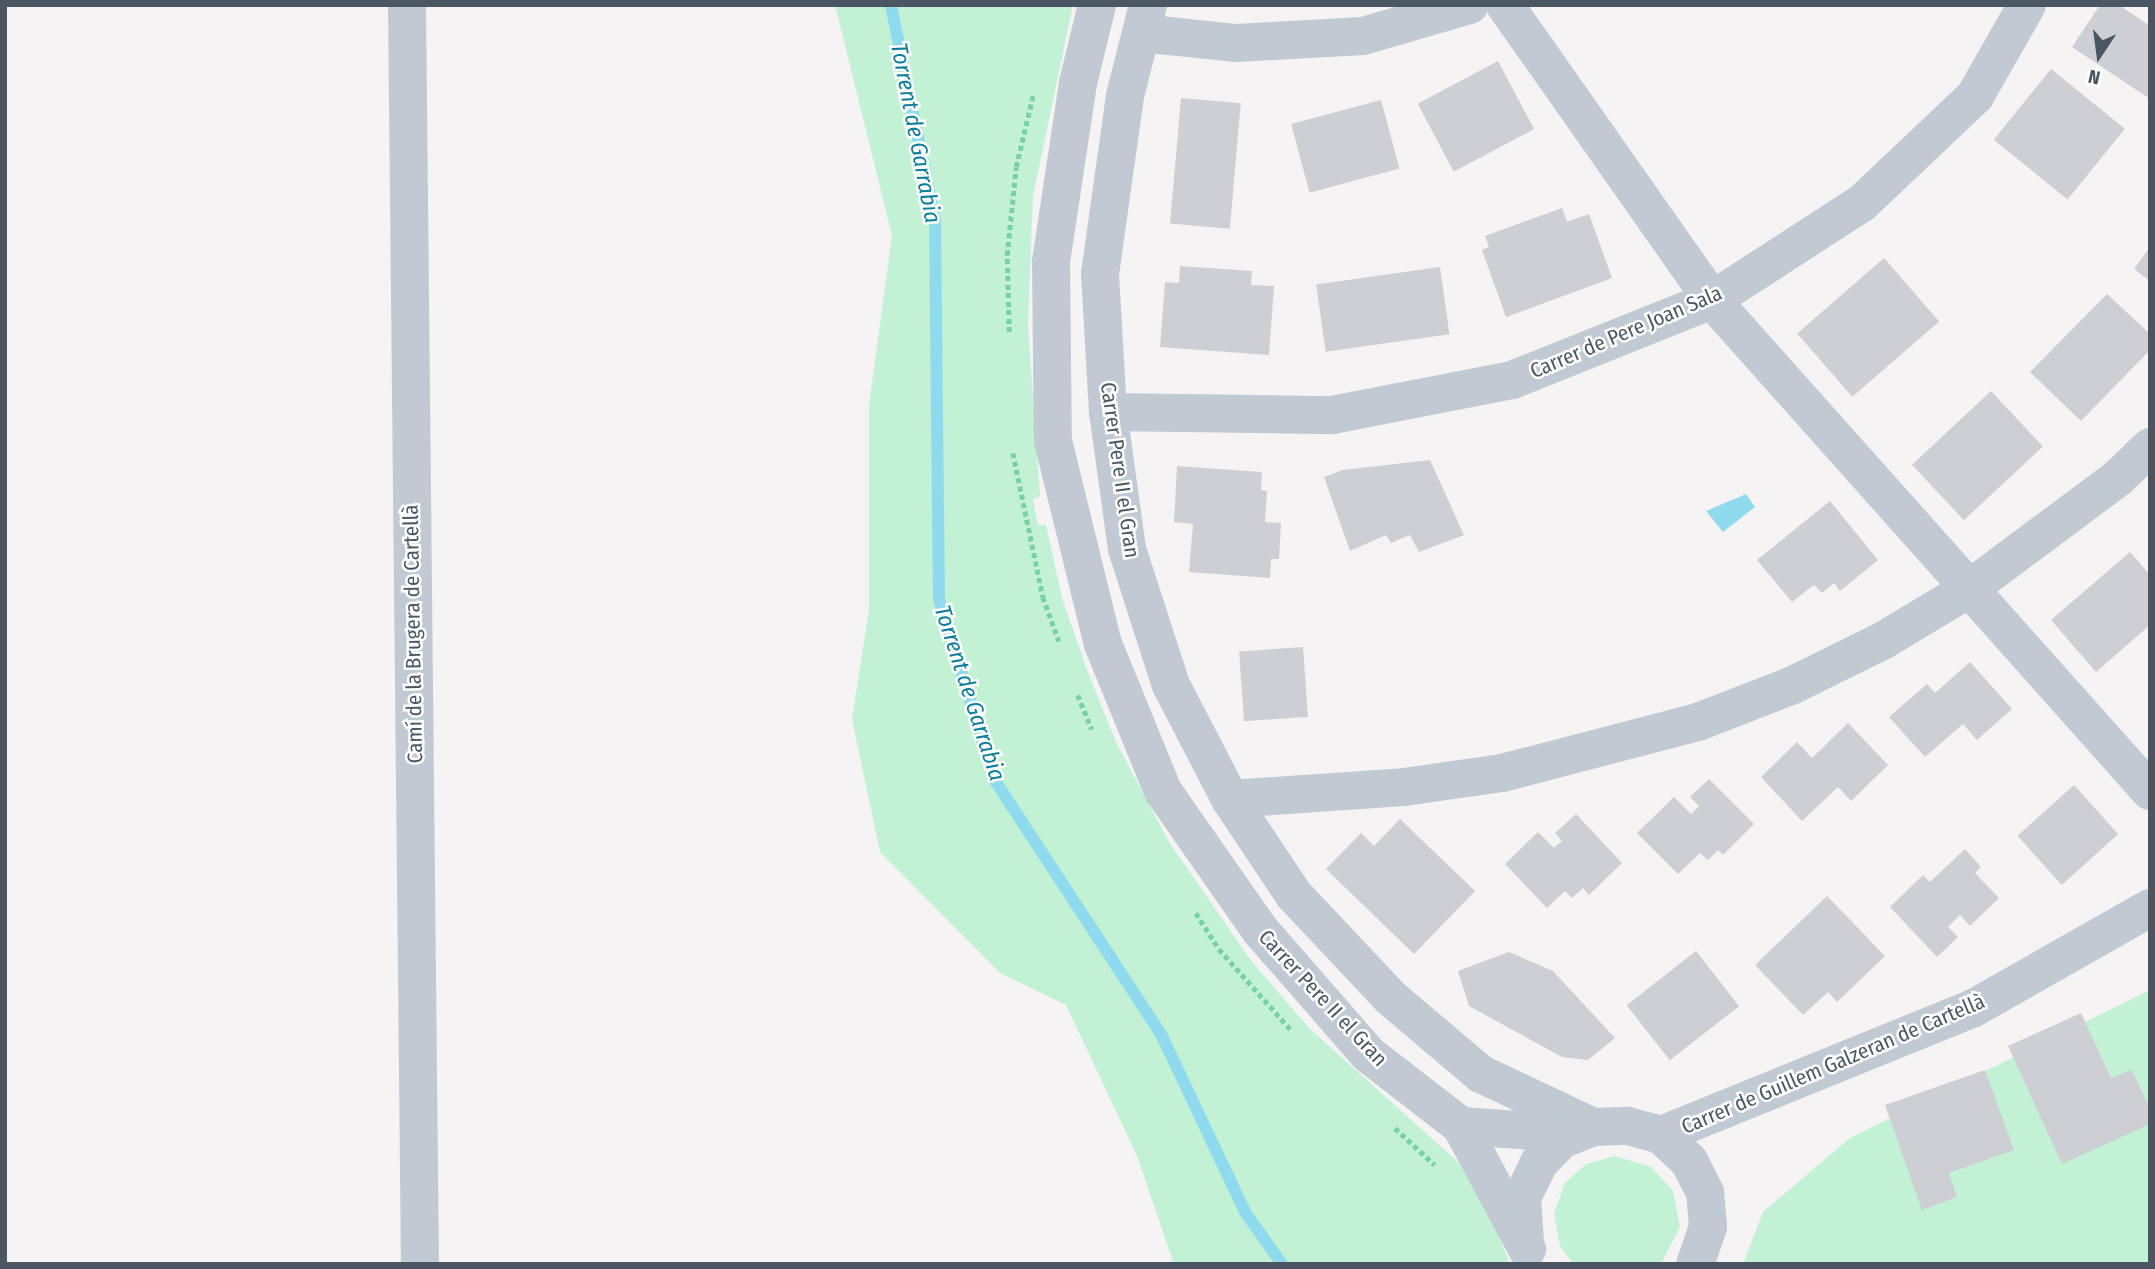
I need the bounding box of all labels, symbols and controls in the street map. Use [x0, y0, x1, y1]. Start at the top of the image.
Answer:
north arrow [2064, 21, 2134, 91]
water label: Torrent de Garrabia [885, 41, 947, 225]
text: N [2086, 64, 2102, 89]
street label: Carrer de Pere Joan Sala [1526, 280, 1726, 384]
street label: Carrer Pere II el Gran [1095, 381, 1145, 559]
street label: Camí de la Brugera de Cartellà [398, 504, 428, 764]
water label: Torrent de Garrabia [929, 602, 1011, 784]
street label: Carrer Pere II el Gran [1253, 925, 1393, 1071]
street label: Carrer de Guillem Galzeran de Cartellà [1678, 989, 1988, 1139]

